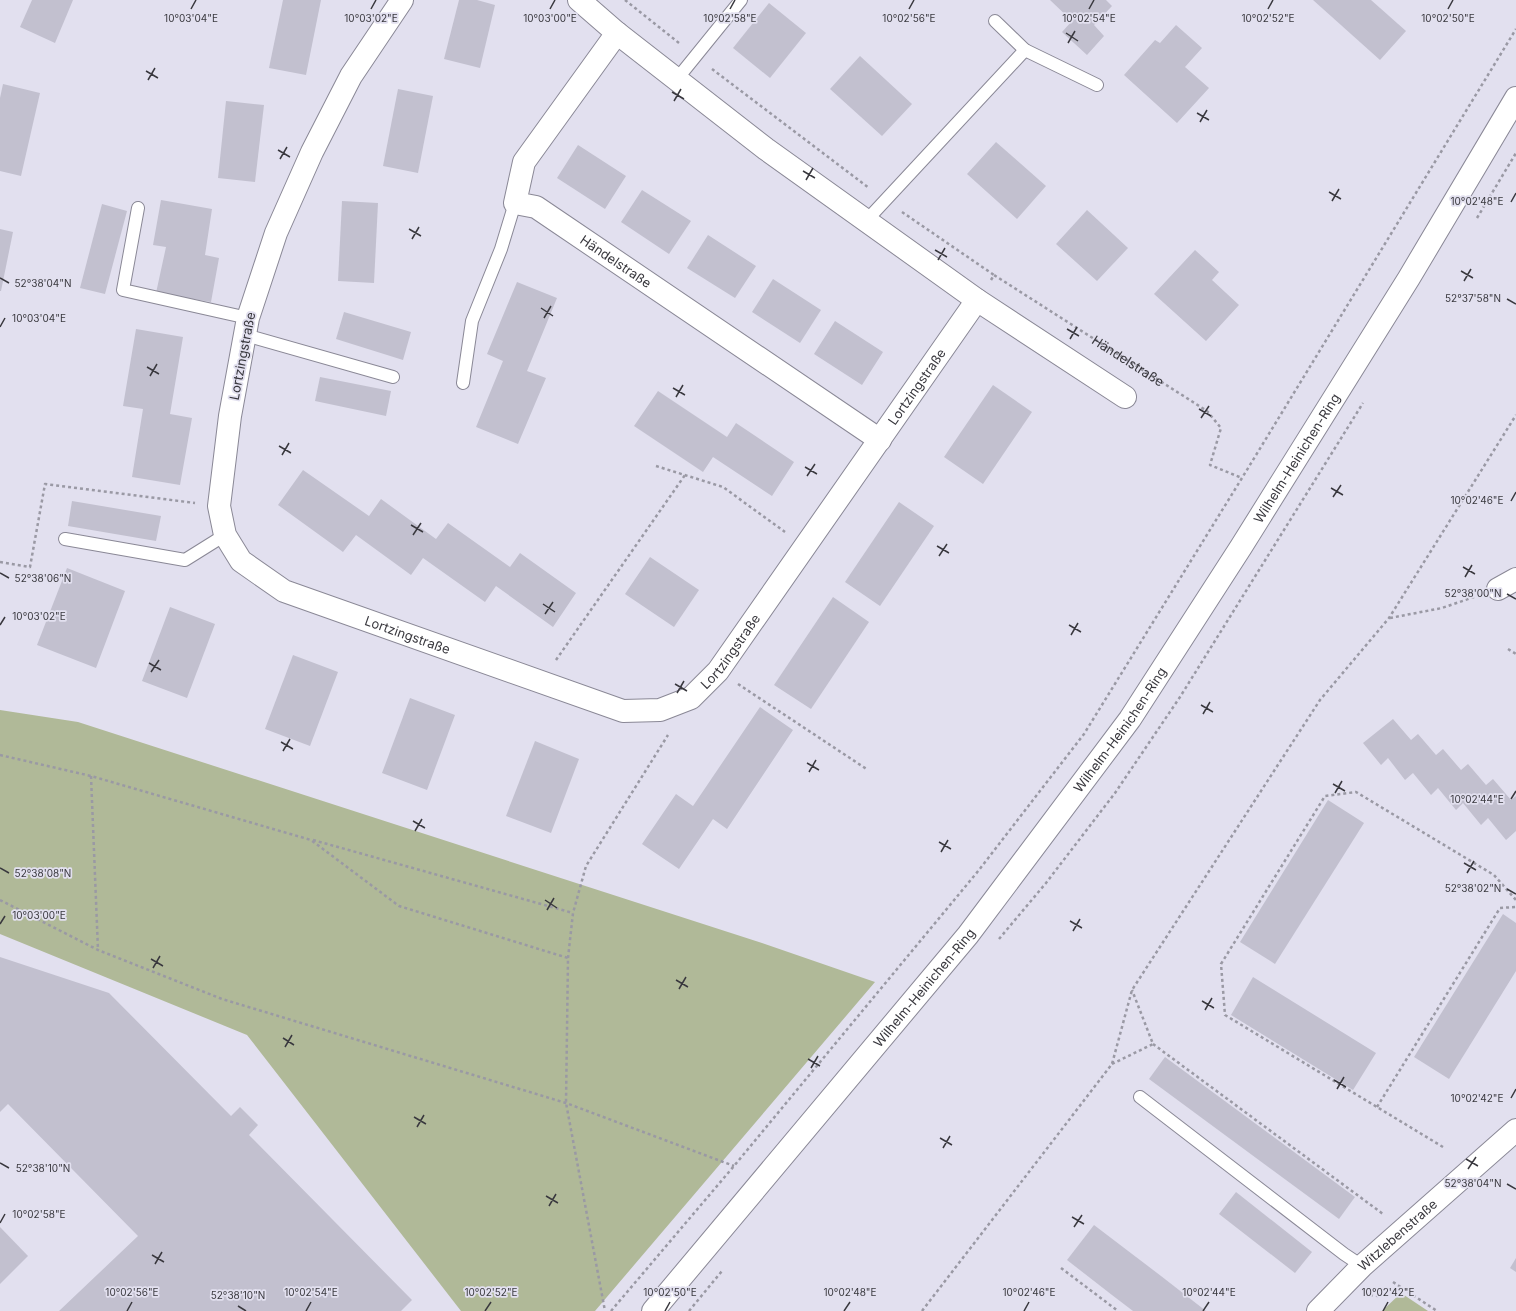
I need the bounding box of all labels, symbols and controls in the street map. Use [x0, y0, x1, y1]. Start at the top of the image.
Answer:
text: 10°03'04"E [164, 12, 218, 24]
text: 10°03'02"E [344, 12, 398, 24]
text: 10°03'00"E [523, 12, 577, 24]
text: 10°02'58"E [703, 12, 757, 24]
text: 10°02'56"E [882, 12, 936, 24]
text: 10°02'54"E [1062, 12, 1116, 24]
text: 10°02'52"E [1241, 12, 1295, 24]
text: 10°02'50"E [1421, 12, 1475, 24]
text: 10°02'48"E [1450, 195, 1504, 207]
street label: Händelstraße [577, 231, 655, 291]
text: 52°38'04"N [14, 277, 72, 289]
text: 52°37'58"N [1445, 292, 1501, 304]
street label: Lortzingstraße [226, 311, 258, 401]
text: 10°03'04"E [12, 312, 66, 324]
street label: Händelstraße [1089, 332, 1167, 390]
street label: Lortzingstraße [884, 345, 949, 428]
street label: Wilhelm-Heinichen-Ring [1250, 390, 1343, 526]
text: 10°02'46"E [1450, 494, 1504, 506]
text: 52°38'06"N [15, 572, 71, 584]
text: 52°38'00"N [1445, 587, 1501, 599]
text: 10°03'02"E [12, 610, 66, 622]
street label: Lortzingstraße [697, 611, 763, 692]
street label: Lortzingstraße [363, 612, 452, 657]
street label: Wilhelm-Heinichen-Ring [1070, 664, 1169, 795]
text: 10°02'44"E [1450, 793, 1504, 805]
text: 52°38'08"N [15, 867, 71, 879]
text: 52°38'02"N [1445, 882, 1501, 894]
text: 10°03'00"E [12, 909, 66, 921]
street label: Wilhelm-Heinichen-Ring [870, 925, 978, 1050]
text: 10°02'42"E [1451, 1092, 1503, 1104]
text: 52°38'10"N [16, 1162, 70, 1174]
text: 52°38'04"N [1444, 1177, 1502, 1189]
street label: Witzlebenstraße [1354, 1196, 1440, 1274]
text: 10°02'58"E [12, 1208, 66, 1220]
text: 10°02'56"E [105, 1286, 159, 1298]
text: 10°02'54"E [284, 1286, 338, 1298]
text: 10°02'52"E [464, 1286, 518, 1298]
text: 10°02'50"E [643, 1286, 697, 1298]
text: 10°02'48"E [823, 1286, 877, 1298]
text: 10°02'46"E [1002, 1286, 1056, 1298]
text: 10°02'44"E [1182, 1286, 1236, 1298]
text: 10°02'42"E [1362, 1286, 1414, 1298]
text: 52°38'10"N [211, 1289, 265, 1301]

